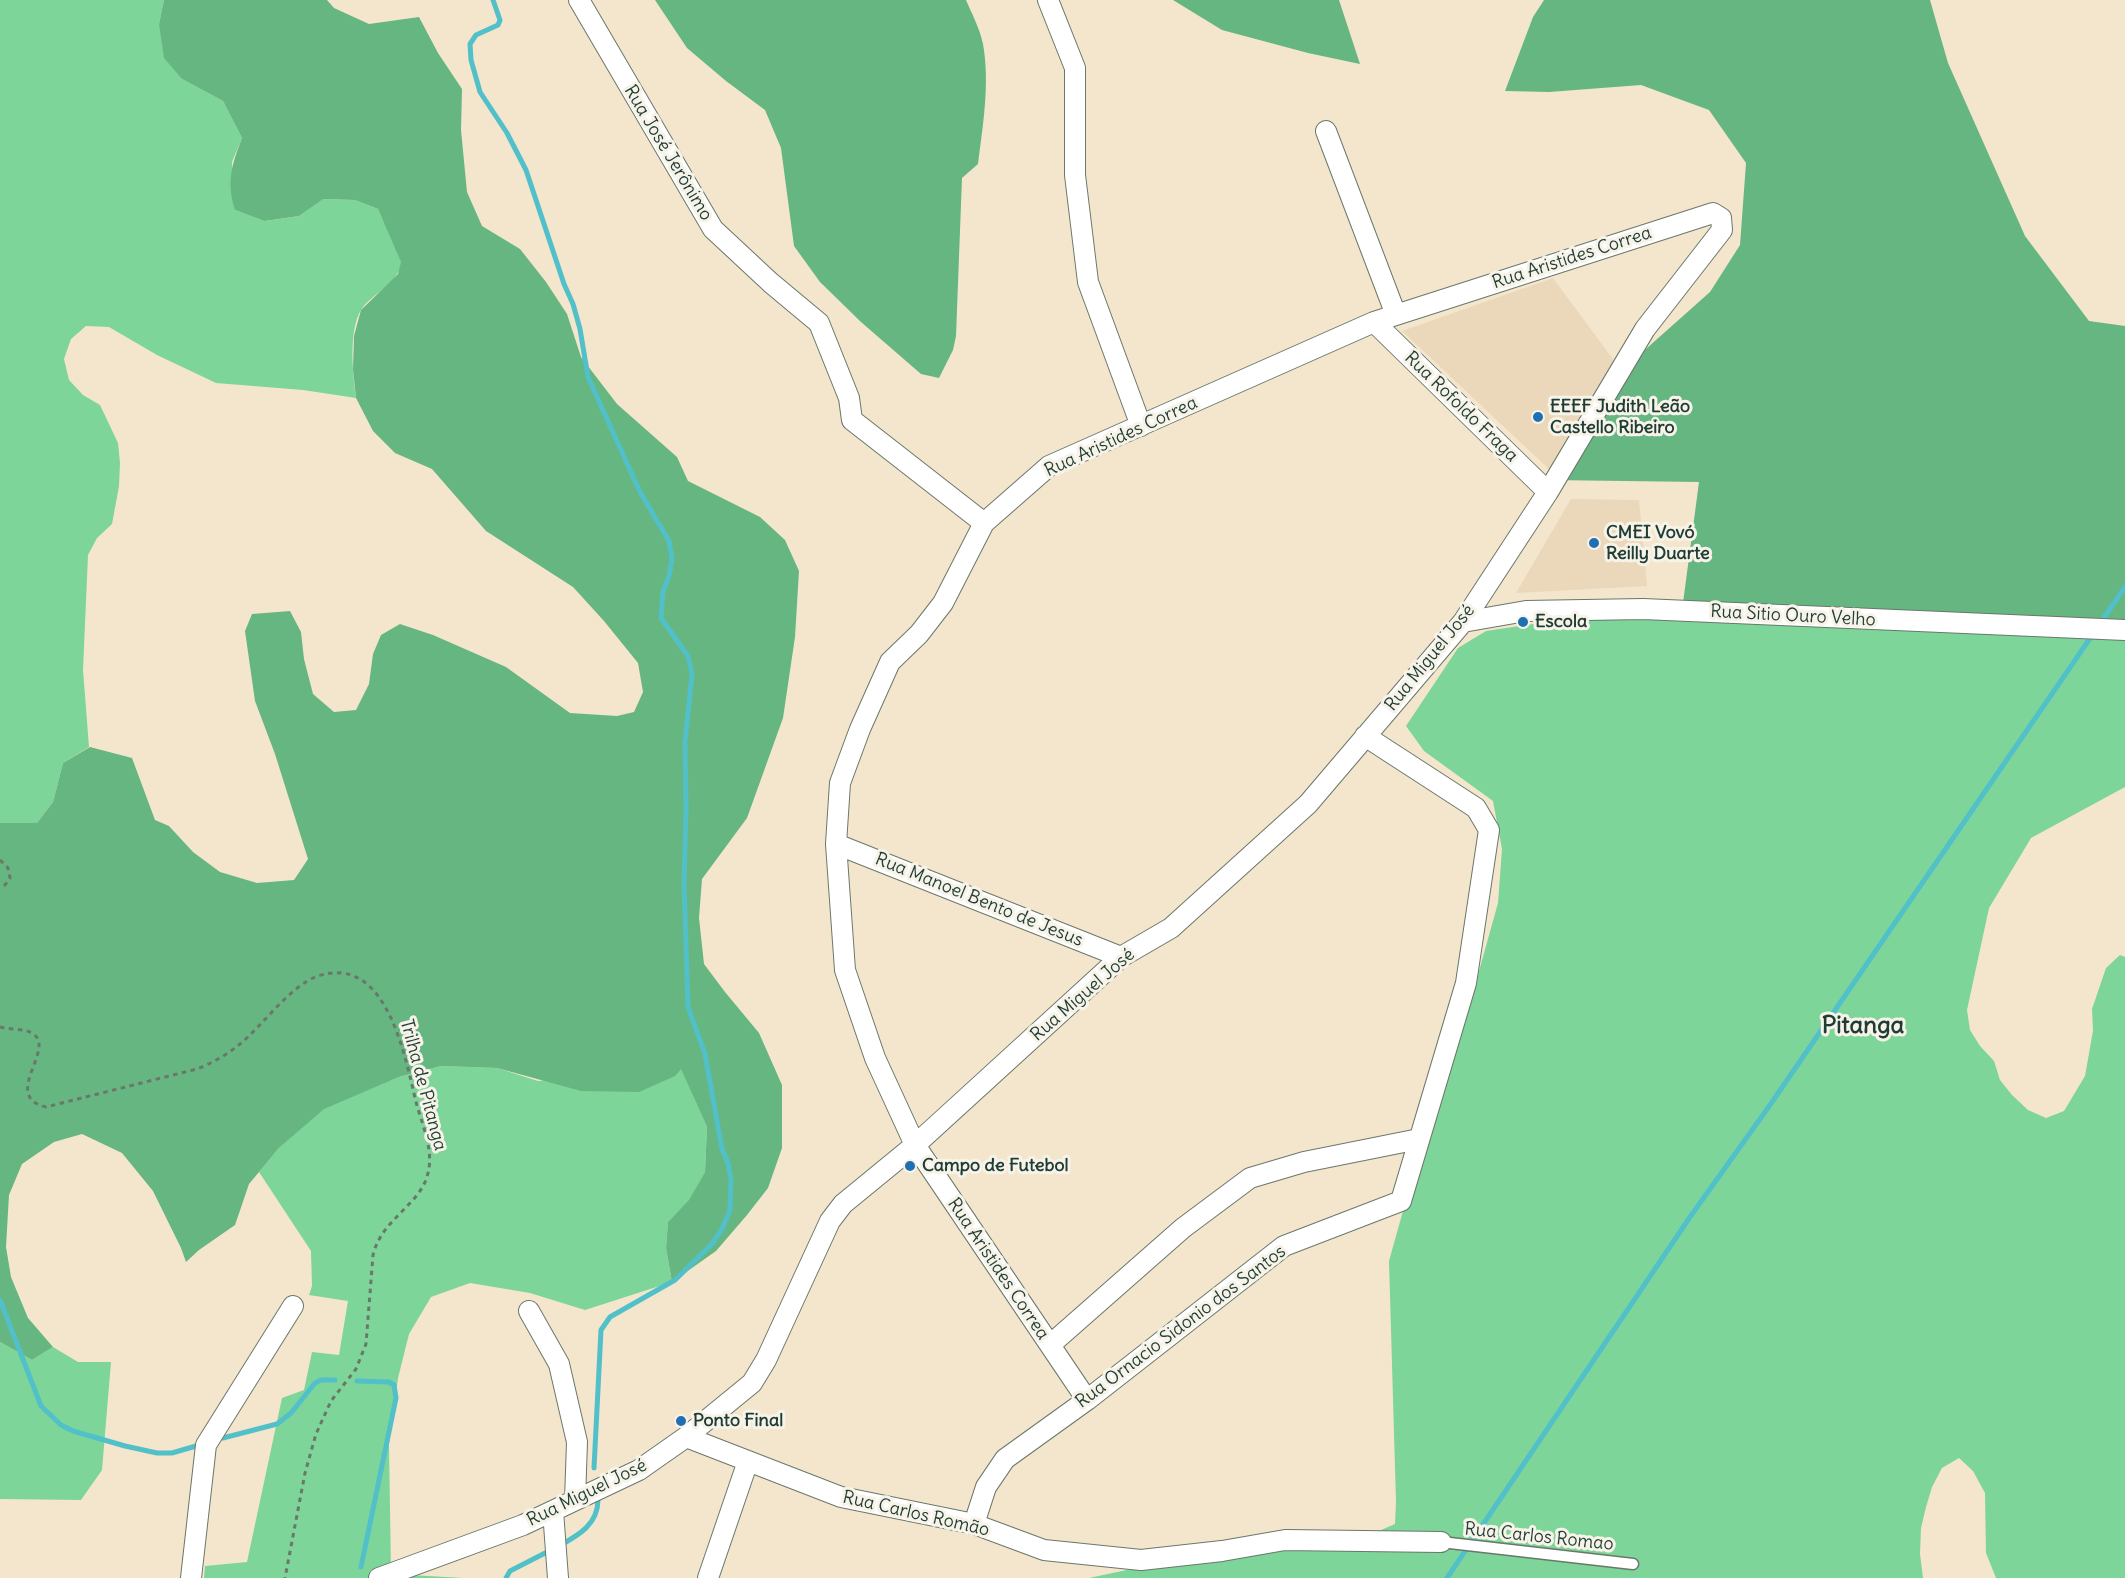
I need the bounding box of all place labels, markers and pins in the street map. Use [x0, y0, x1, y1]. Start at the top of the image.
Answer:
place label: EEEF Judith Leão Castello Ribeiro [1550, 396, 1690, 438]
marker: EEEF Judith Leão Castello Ribeiro [1531, 410, 1545, 424]
place label: CMEI Vovó Reilly Duarte [1606, 522, 1710, 564]
marker: CMEI Vovó Reilly Duarte [1587, 536, 1601, 550]
place label: Escola [1535, 611, 1587, 633]
marker: Escola [1516, 615, 1530, 629]
place label: Campo de Futebol [922, 1155, 1069, 1177]
marker: Campo de Futebol [903, 1159, 917, 1173]
place label: Ponto Final [693, 1410, 783, 1432]
marker: Ponto Final [674, 1414, 688, 1428]

